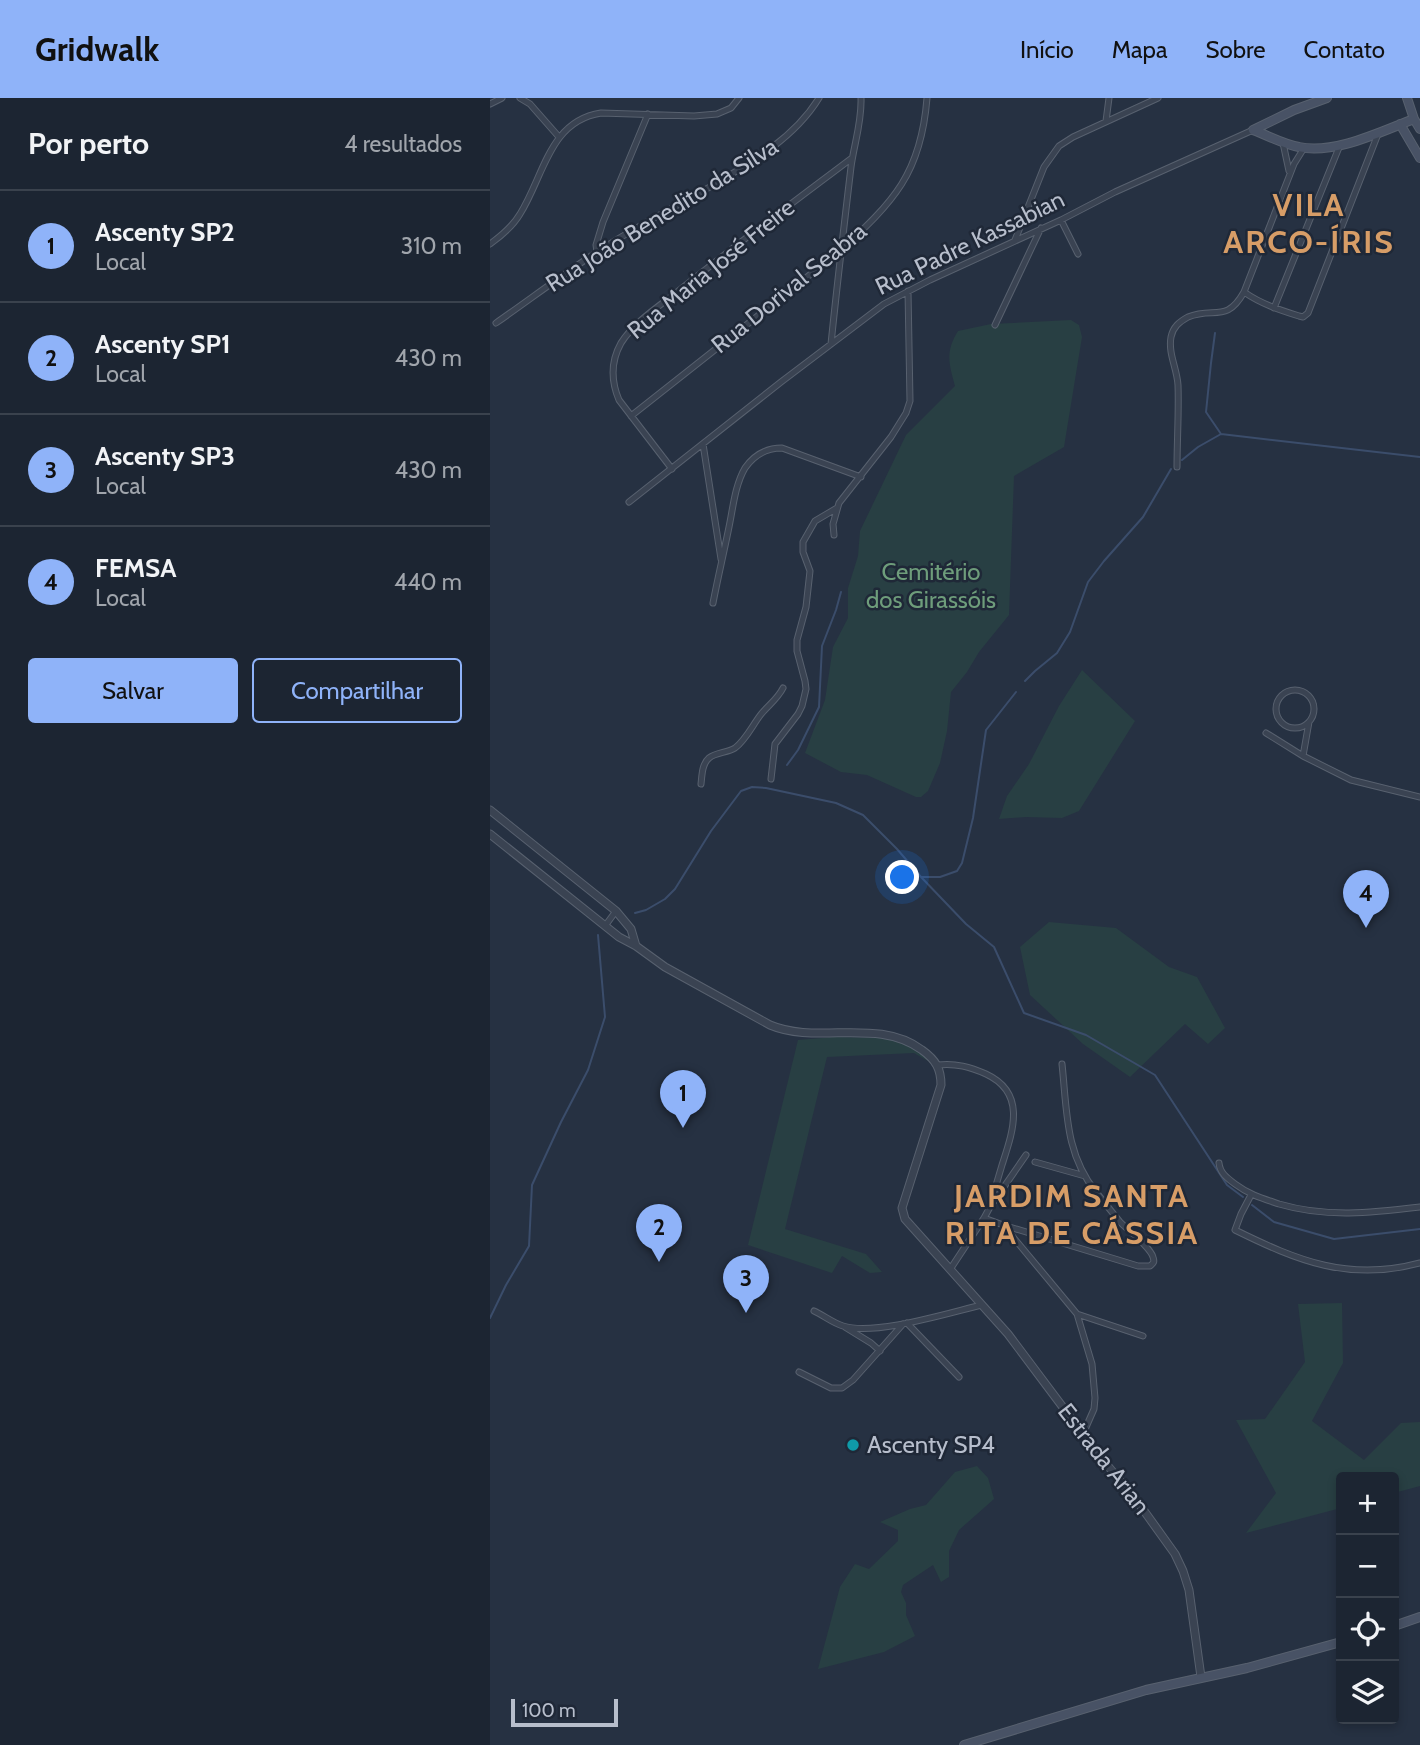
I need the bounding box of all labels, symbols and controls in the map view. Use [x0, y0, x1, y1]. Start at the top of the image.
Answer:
text: Gridwalk [35, 29, 159, 69]
text: Início [1020, 35, 1074, 64]
text: Mapa [1112, 35, 1167, 64]
text: Sobre [1205, 35, 1266, 64]
text: Contato [1304, 35, 1385, 64]
text: Por perto [28, 125, 149, 162]
text: 4 resultados [344, 130, 462, 158]
street label: Rua João Benedito da Silva [540, 131, 783, 298]
street label: Rua Padre Kassabian [871, 184, 1069, 301]
district label: VILA ARCO-ÍRIS [1223, 185, 1395, 261]
street label: Rua Maria José Freire [621, 192, 800, 345]
text: Ascenty SP2 [95, 216, 235, 248]
street label: Rua Dorival Seabra [705, 216, 872, 359]
text: 1 [47, 232, 55, 260]
text: 310 m [401, 232, 462, 260]
text: Local [95, 248, 146, 276]
text: Ascenty SP1 [95, 328, 231, 360]
text: 2 [45, 344, 57, 372]
text: 430 m [395, 344, 462, 372]
text: Local [95, 360, 146, 388]
text: Ascenty SP3 [95, 440, 235, 472]
text: 3 [45, 456, 57, 484]
text: 430 m [395, 456, 462, 484]
text: Local [95, 472, 146, 500]
text: FEMSA [95, 552, 176, 584]
park label: Cemitério dos Girassóis [866, 557, 996, 614]
text: 4 [44, 568, 58, 596]
text: 440 m [394, 568, 462, 596]
text: Local [95, 584, 146, 612]
button: Salvar [28, 658, 238, 723]
button: Compartilhar [252, 658, 462, 723]
your location [885, 860, 919, 894]
pin: 4 [1343, 870, 1389, 928]
pin: 1 [660, 1070, 706, 1128]
district label: JARDIM SANTA RITA DE CÁSSIA [945, 1176, 1199, 1252]
pin: 2 [636, 1204, 682, 1262]
pin: 3 [723, 1255, 769, 1313]
street label: Estrada Arian [1052, 1397, 1157, 1520]
place label: Ascenty SP4 [867, 1430, 995, 1459]
marker: Ascenty SP4 [845, 1437, 861, 1453]
map controls [1336, 1472, 1399, 1724]
button: + [1336, 1472, 1399, 1535]
button: − [1336, 1535, 1399, 1598]
button: locate [1336, 1598, 1399, 1661]
button: layers [1336, 1661, 1399, 1724]
scale bar [511, 1696, 618, 1728]
text: 100 m [522, 1699, 576, 1722]

